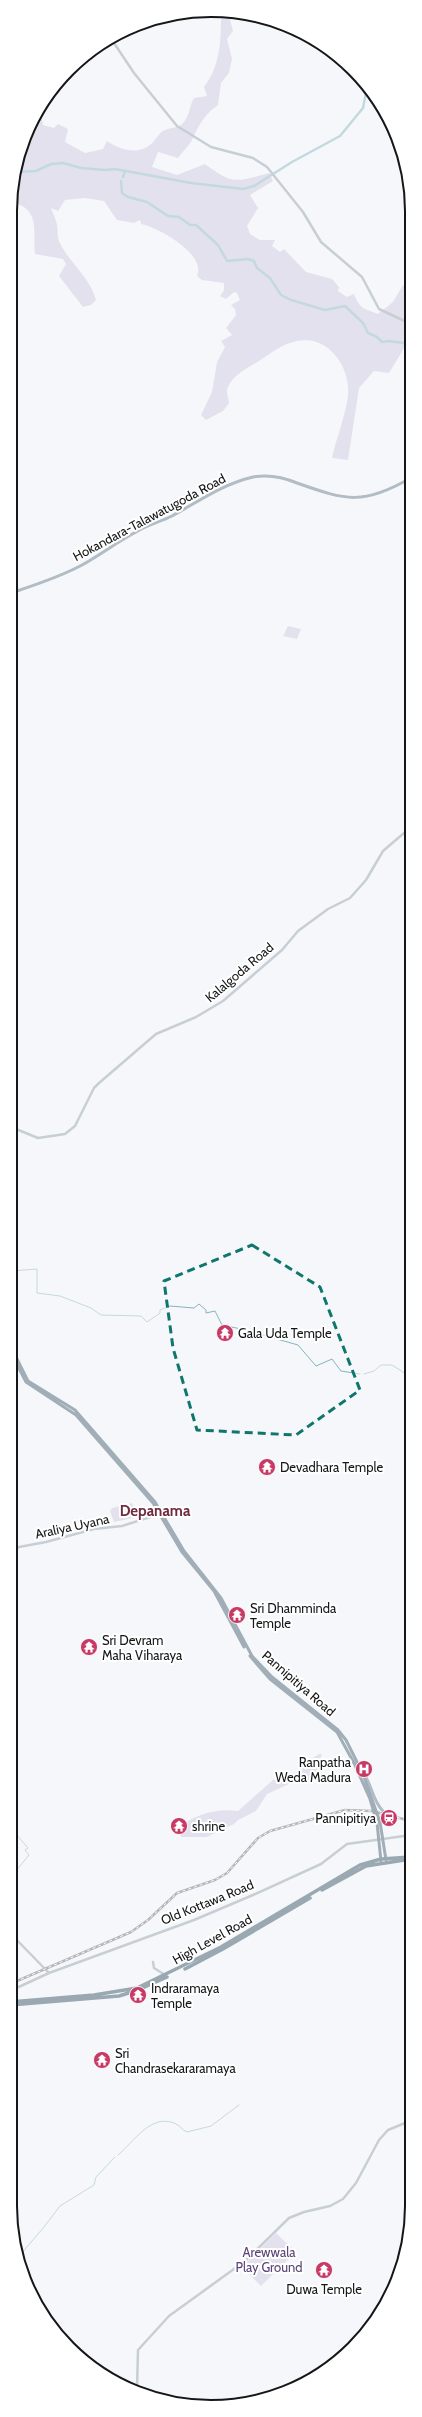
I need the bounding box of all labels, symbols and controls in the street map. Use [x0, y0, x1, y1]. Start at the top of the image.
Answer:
street label: Hokandara-Talawatugoda Road [70, 470, 228, 564]
street label: Kalalgoda Road [202, 939, 276, 1005]
temple icon: Gala Uda Temple [215, 1323, 235, 1343]
place label: Gala Uda Temple [238, 1325, 332, 1341]
temple icon: Devadhara Temple [257, 1457, 277, 1477]
place label: Devadhara Temple [280, 1459, 383, 1475]
district label: Depanama [120, 1502, 191, 1520]
street label: Araliya Uyana [34, 1510, 111, 1542]
place label: Sri Dhamminda Temple [250, 1600, 337, 1631]
temple icon: Sri Dhamminda Temple [227, 1605, 247, 1625]
place label: Sri Devram Maha Viharaya [102, 1632, 183, 1663]
temple icon: Sri Devram Maha Viharaya [79, 1637, 99, 1657]
street label: Pannipitiya Road [259, 1647, 339, 1719]
place label: Ranpatha Weda Madura [275, 1754, 352, 1785]
hospital icon: Ranpatha Weda Madura [354, 1759, 374, 1779]
station icon: Pannipitiya [379, 1808, 399, 1828]
place label: Pannipitiya [315, 1810, 377, 1826]
temple icon: shrine [169, 1816, 189, 1836]
place label: shrine [192, 1818, 226, 1834]
street label: Old Kottawa Road [158, 1876, 256, 1928]
street label: High Level Road [169, 1911, 255, 1967]
place label: Indraramaya Temple [151, 1980, 220, 2011]
temple icon: Indraramaya Temple [128, 1985, 148, 2005]
place label: Sri Chandrasekararamaya [115, 2045, 236, 2076]
temple icon: Sri Chandrasekararamaya [92, 2050, 112, 2070]
park label: Arewwala Play Ground [236, 2244, 302, 2275]
temple icon: Duwa Temple [314, 2260, 334, 2280]
place label: Duwa Temple [286, 2281, 362, 2297]

